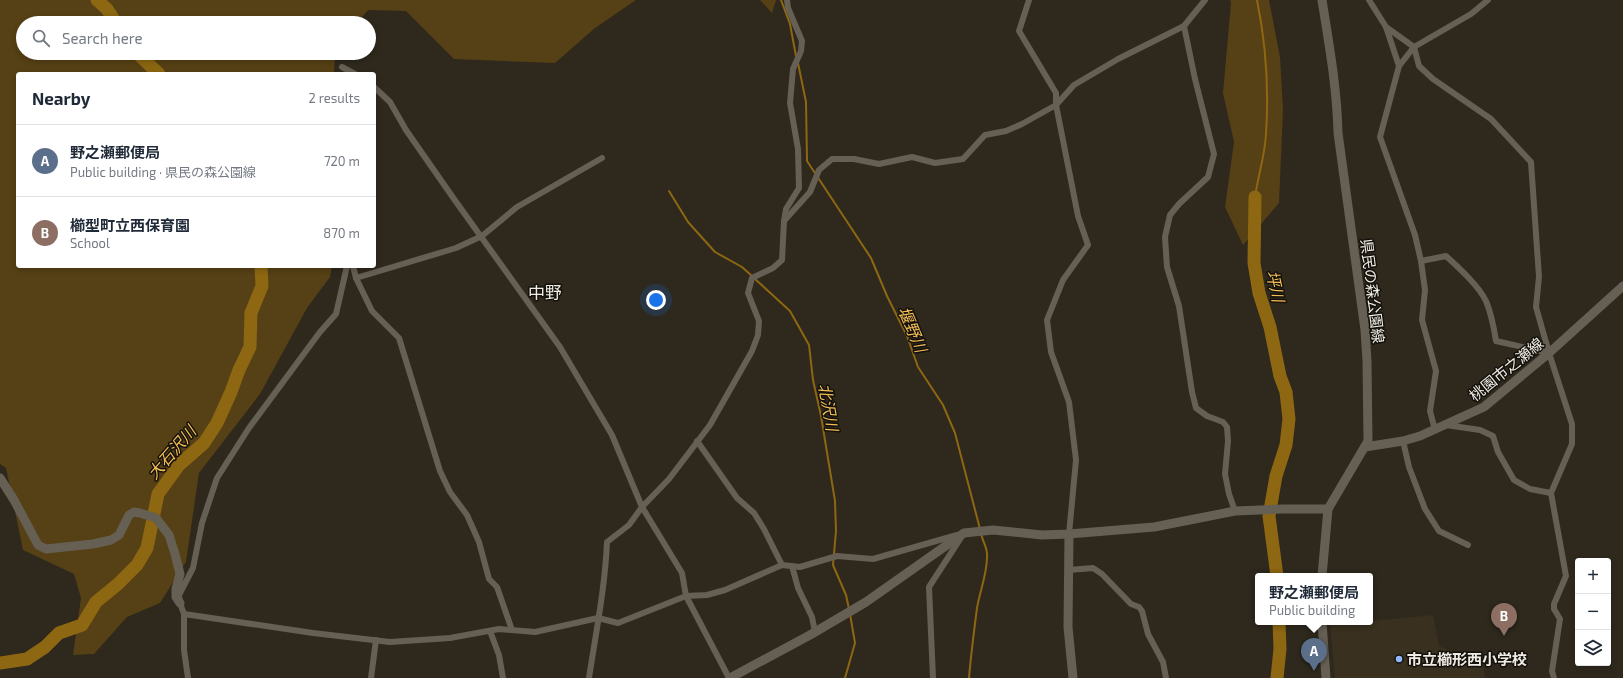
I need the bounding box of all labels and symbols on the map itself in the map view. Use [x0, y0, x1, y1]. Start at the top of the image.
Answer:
street label: 県民の森公園線 [1358, 238, 1388, 344]
water label: 坪川 [1263, 268, 1289, 306]
district label: 中野 [528, 282, 562, 302]
your location [646, 290, 666, 310]
water label: 堰野川 [895, 303, 932, 357]
street label: 桃園市之瀬線 [1465, 334, 1547, 404]
water label: 北沢川 [815, 382, 843, 434]
water label: 大石沢川 [143, 420, 200, 482]
pin: B [1491, 603, 1517, 636]
pin: A [1301, 638, 1327, 671]
place label: 市立櫛形西小学校 [1407, 650, 1527, 668]
marker: 市立櫛形西小学校 [1394, 654, 1404, 664]

